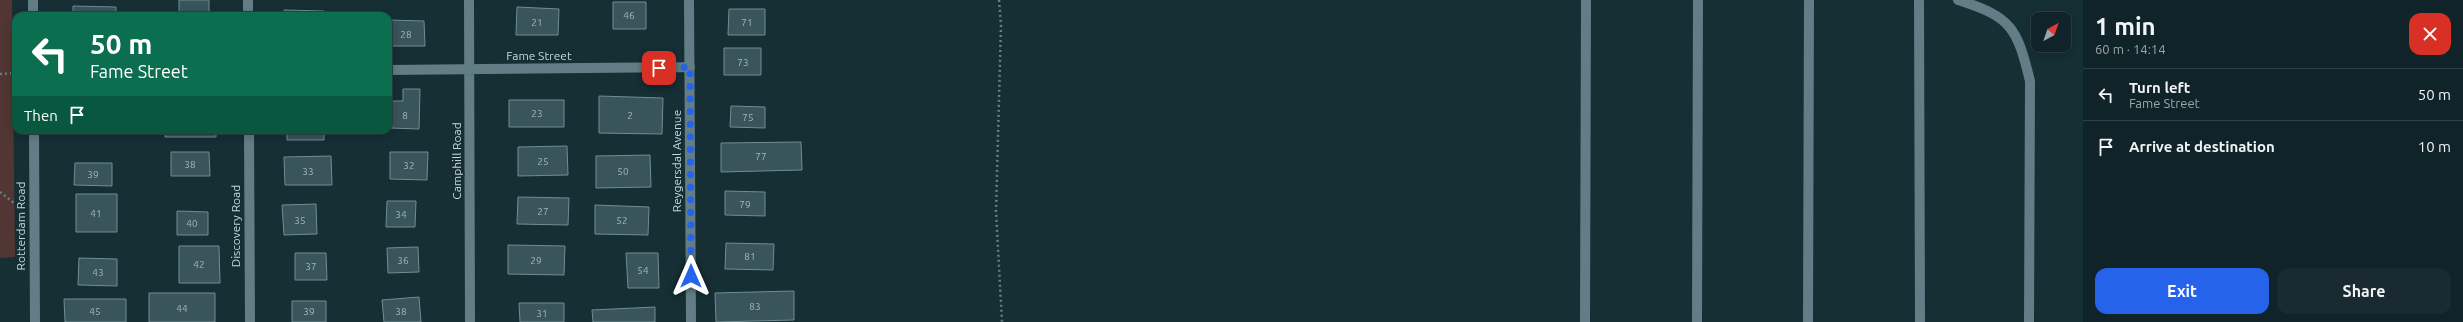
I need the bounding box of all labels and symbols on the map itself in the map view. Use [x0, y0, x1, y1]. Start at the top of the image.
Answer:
house number: 46 [623, 10, 635, 21]
north arrow [2031, 12, 2071, 52]
house number: 21 [531, 17, 543, 28]
house number: 71 [741, 17, 753, 28]
house number: 28 [400, 29, 412, 40]
street label: Fame Street [506, 49, 572, 62]
pin [642, 51, 676, 85]
house number: 73 [737, 57, 749, 68]
house number: 23 [531, 108, 543, 119]
house number: 8 [402, 110, 408, 121]
house number: 2 [627, 110, 633, 121]
street label: Reygersdal Avenue [670, 110, 683, 212]
house number: 75 [742, 112, 754, 123]
street label: Camphill Road [450, 122, 463, 200]
house number: 77 [755, 151, 767, 162]
house number: 25 [537, 156, 549, 167]
house number: 38 [184, 159, 196, 170]
house number: 32 [403, 160, 415, 171]
house number: 33 [302, 166, 314, 177]
house number: 50 [617, 166, 629, 177]
house number: 39 [87, 169, 99, 180]
street label: Rotterdam Road [14, 182, 27, 271]
street label: Discovery Road [229, 185, 242, 267]
house number: 79 [739, 199, 751, 210]
house number: 27 [537, 206, 549, 217]
house number: 41 [90, 208, 102, 219]
house number: 34 [395, 209, 407, 220]
house number: 35 [294, 215, 306, 226]
house number: 52 [616, 215, 628, 226]
house number: 40 [186, 218, 198, 229]
house number: 81 [744, 251, 756, 262]
house number: 36 [397, 255, 409, 266]
house number: 29 [530, 255, 542, 266]
position arrow [670, 255, 712, 297]
house number: 42 [193, 259, 205, 270]
house number: 37 [305, 261, 317, 272]
house number: 54 [637, 265, 649, 276]
house number: 43 [92, 267, 104, 278]
house number: 83 [749, 301, 761, 312]
house number: 44 [176, 303, 188, 314]
house number: 45 [89, 306, 101, 317]
house number: 39 [303, 306, 315, 317]
house number: 38 [395, 306, 407, 317]
house number: 31 [536, 308, 548, 319]

